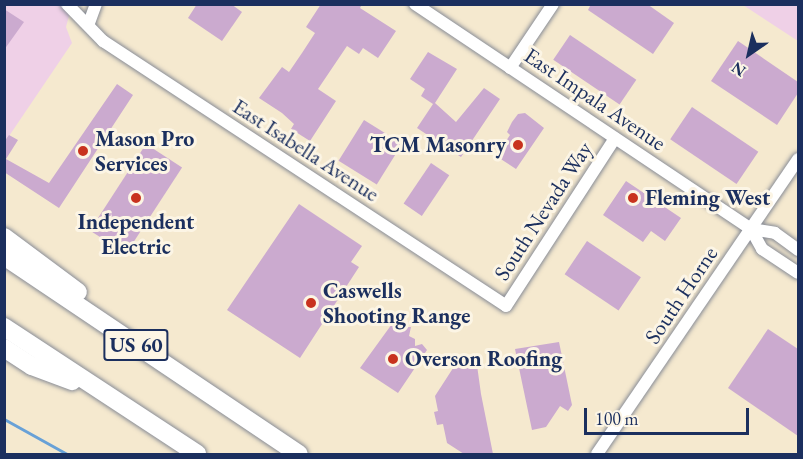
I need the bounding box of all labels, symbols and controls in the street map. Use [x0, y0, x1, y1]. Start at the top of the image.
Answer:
north arrow [719, 24, 779, 84]
street label: East Impala Avenue [519, 42, 671, 156]
text: N [727, 57, 750, 82]
street label: East Isabella Avenue [228, 93, 384, 207]
place label: Mason Pro Services [95, 125, 194, 176]
place label: TCM Masonry [370, 132, 506, 158]
street label: South Nevada Way [488, 137, 598, 285]
marker: TCM Masonry [511, 138, 525, 152]
marker: Mason Pro Services [76, 144, 90, 158]
place label: Fleming West [645, 185, 770, 211]
marker: Independent Electric [129, 191, 143, 205]
marker: Fleming West [626, 191, 640, 205]
place label: Independent Electric [78, 208, 194, 260]
street label: South Horne [639, 241, 723, 349]
place label: Caswells Shooting Range [323, 277, 470, 328]
marker: Caswells Shooting Range [304, 296, 318, 310]
road number: US 60 [103, 327, 169, 363]
place label: Overson Roofing [405, 346, 562, 372]
marker: Overson Roofing [386, 352, 400, 366]
scale bar [587, 396, 752, 434]
text: 100 m [595, 407, 639, 430]

